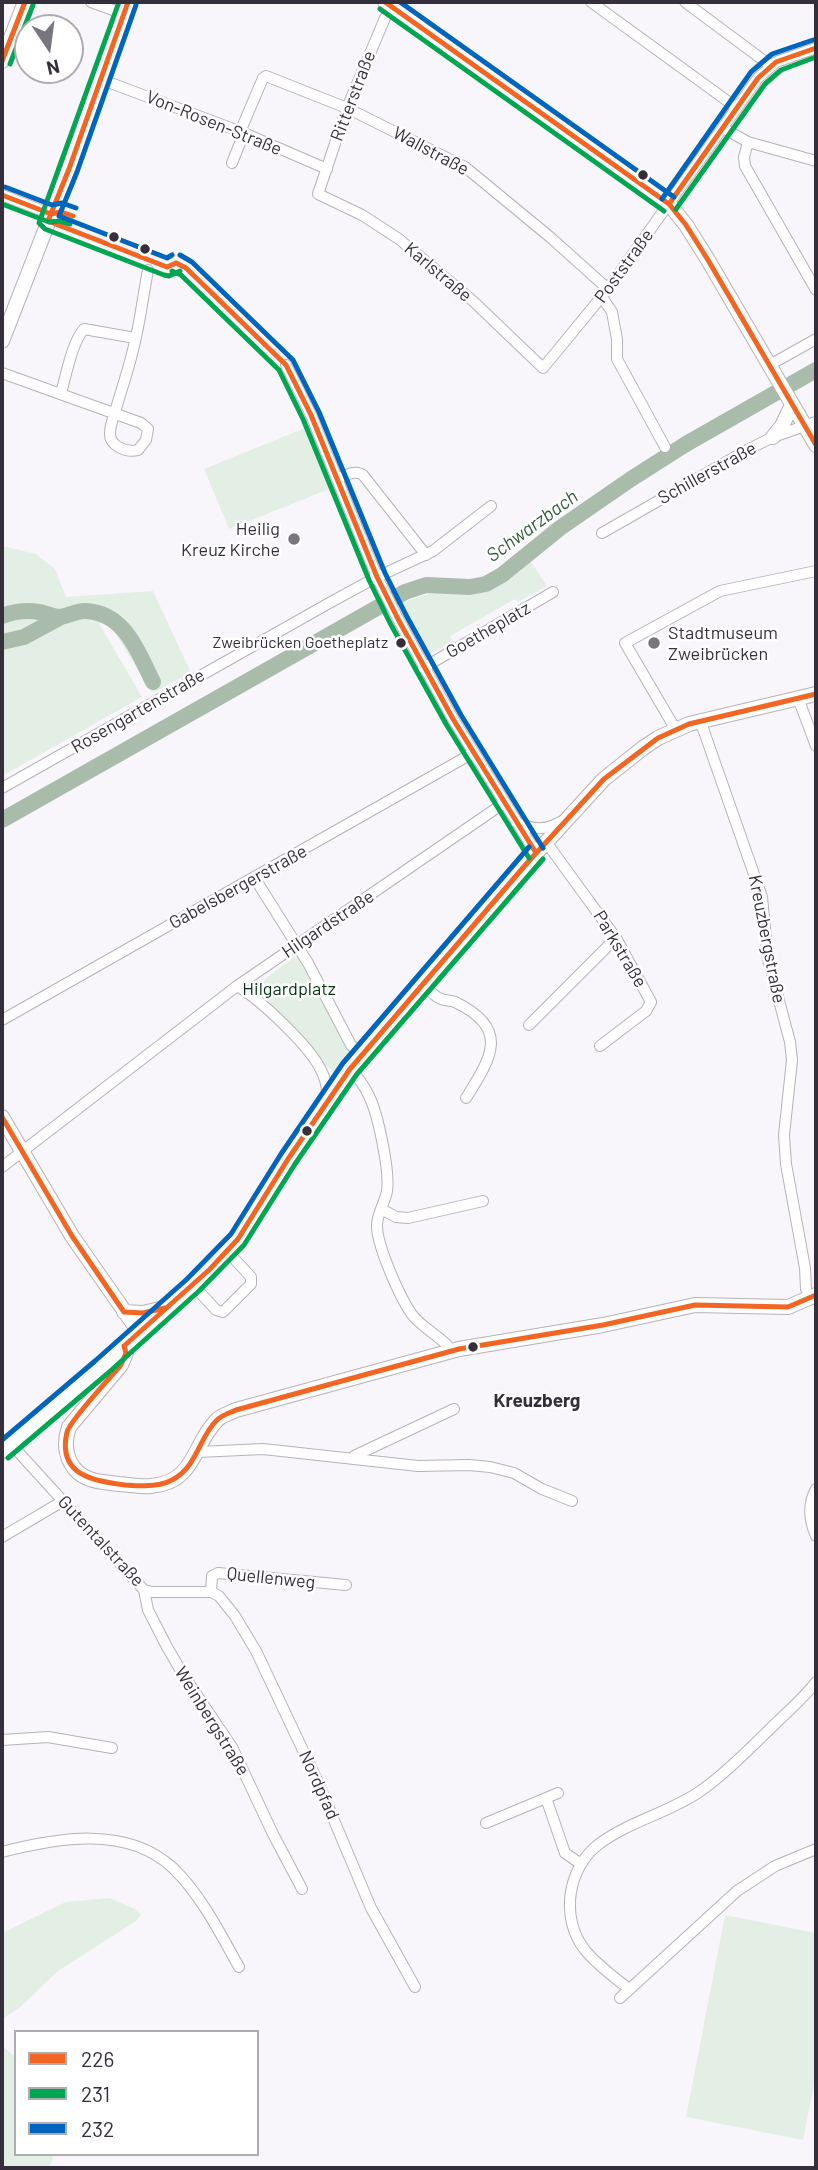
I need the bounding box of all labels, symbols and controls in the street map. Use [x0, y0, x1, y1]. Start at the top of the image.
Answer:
north arrow [14, 14, 84, 84]
street label: Ritterstraße [326, 48, 380, 144]
text: N [45, 55, 62, 81]
street label: Von-Rosen-Straße [143, 86, 285, 160]
street label: Wallstraße [389, 122, 473, 180]
unlabelled marker [636, 168, 650, 182]
street label: Poststraße [590, 225, 658, 307]
unlabelled marker [107, 230, 121, 244]
street label: Karlstraße [400, 238, 476, 306]
unlabelled marker [138, 242, 152, 256]
street label: Schillerstraße [654, 437, 760, 509]
water label: Schwarzbach [482, 485, 582, 567]
place label: Heilig Kreuz Kirche [181, 518, 280, 560]
marker: Heilig Kreuz Kirche [286, 531, 302, 547]
street label: Goetheplatz [442, 597, 534, 663]
place label: Stadtmuseum Zweibrücken [668, 622, 778, 664]
place label: Zweibrücken Goetheplatz [212, 633, 388, 653]
marker: Stadtmuseum Zweibrücken [646, 635, 662, 651]
marker: Zweibrücken Goetheplatz [394, 636, 408, 650]
street label: Rosengartenstraße [67, 664, 209, 758]
street label: Gabelsbergerstraße [165, 840, 311, 934]
street label: Kreuzbergstraße [744, 873, 790, 1005]
street label: Hilgardstraße [278, 885, 378, 963]
street label: Parkstraße [589, 907, 651, 991]
park label: Hilgardplatz [242, 978, 336, 1000]
unlabelled marker [300, 1124, 314, 1138]
unlabelled marker [466, 1340, 480, 1354]
district label: Kreuzberg [494, 1390, 580, 1412]
street label: Gutentalstraße [53, 1491, 149, 1591]
street label: Quellenweg [226, 1563, 316, 1593]
street label: Weinbergstraße [170, 1663, 254, 1779]
street label: Nordpfad [294, 1747, 344, 1823]
legend [14, 2030, 259, 2156]
text: 226 [81, 2046, 114, 2071]
text: 231 [81, 2081, 110, 2106]
text: 232 [81, 2116, 114, 2141]

